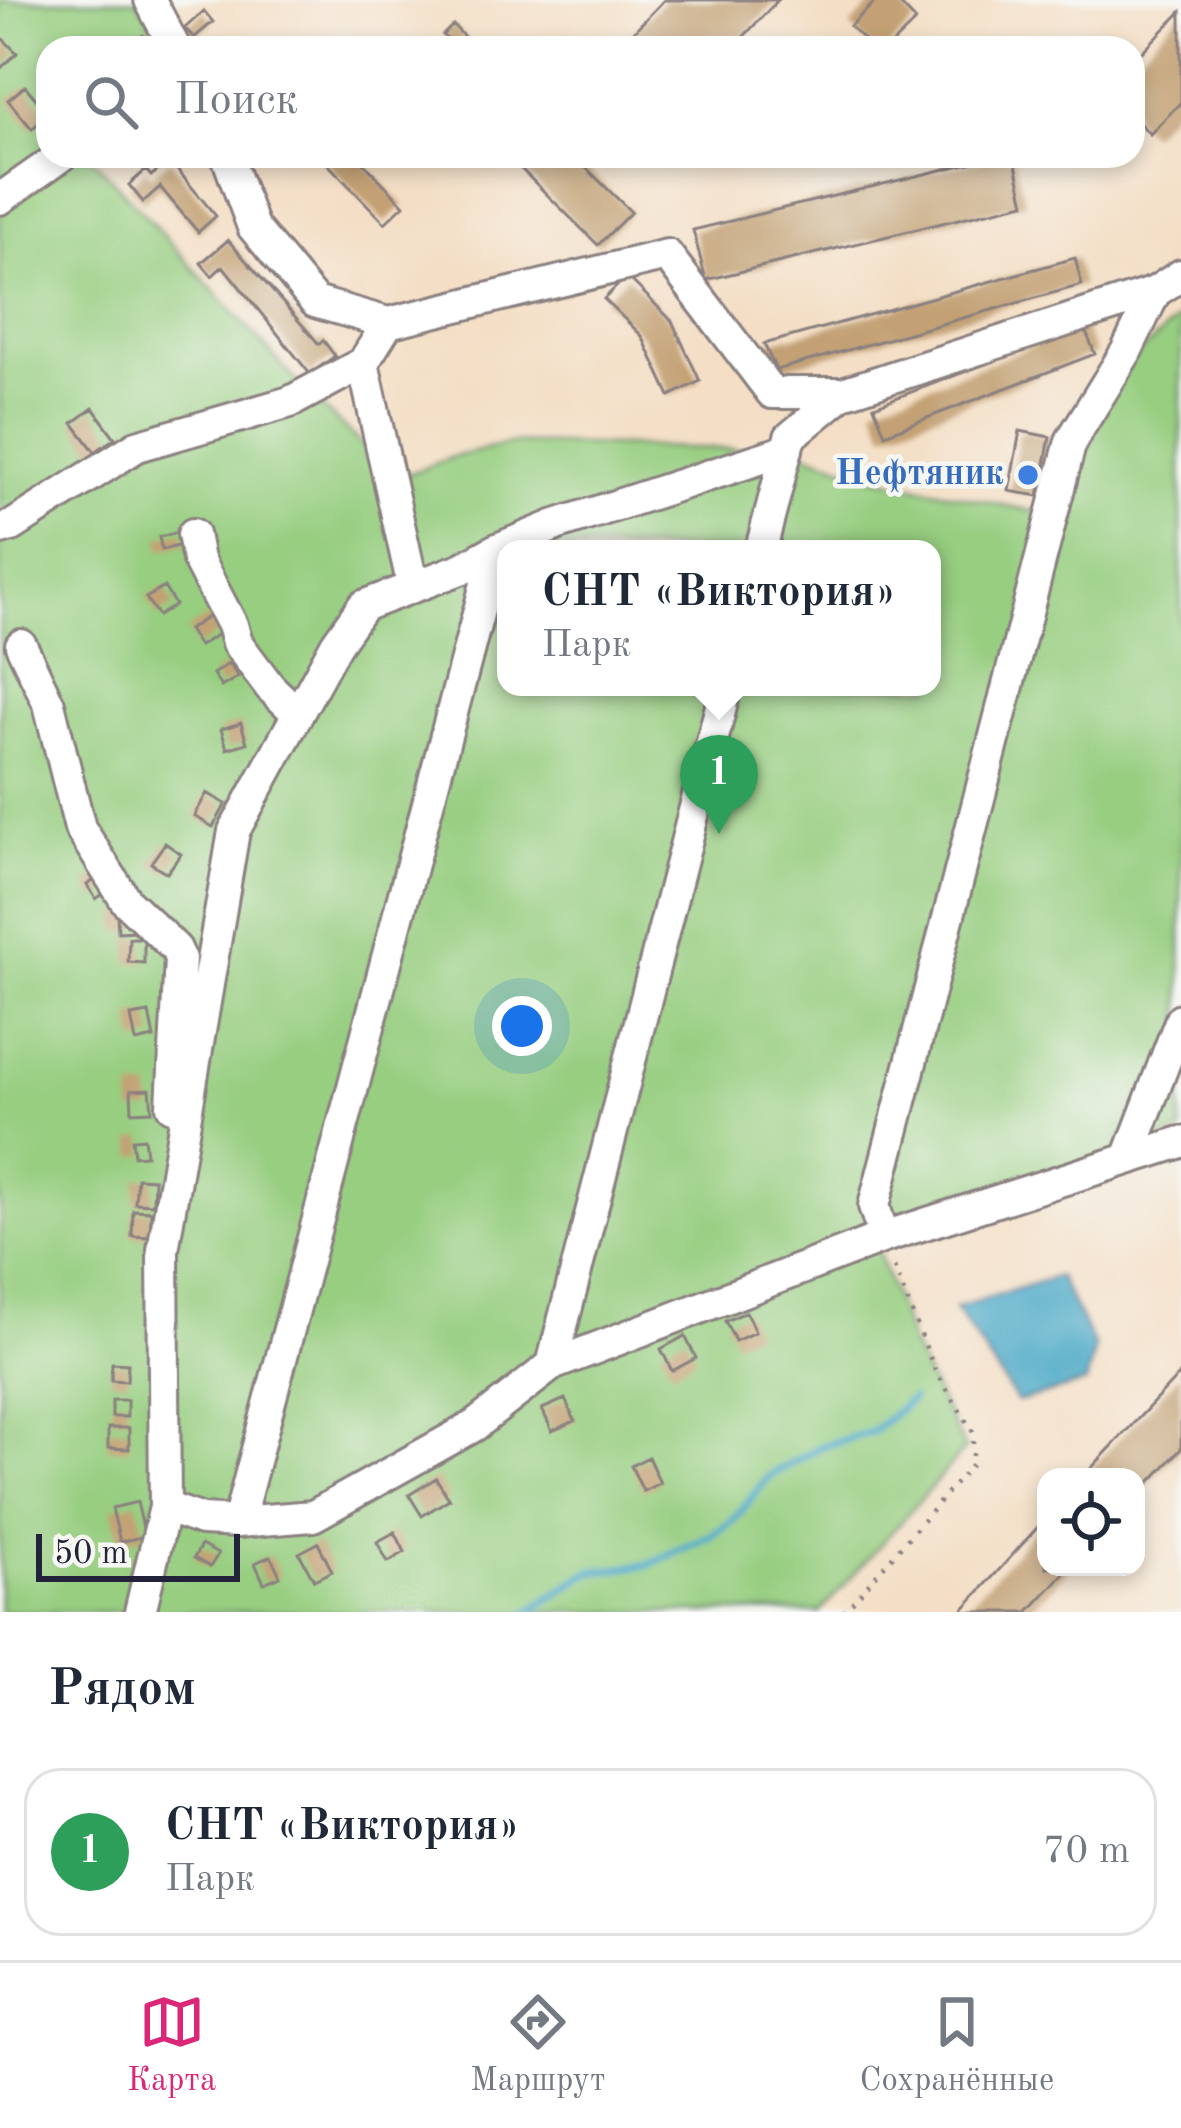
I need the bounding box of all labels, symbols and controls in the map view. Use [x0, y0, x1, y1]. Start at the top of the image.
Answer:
search box [36, 36, 1145, 168]
icon: search [78, 69, 144, 135]
text: Поиск [174, 79, 298, 124]
place label: Нефтяник [835, 457, 1004, 493]
marker: Нефтяник [1015, 462, 1041, 488]
popup [497, 540, 941, 696]
text: СНТ «Виктория» [542, 571, 896, 616]
text: Парк [542, 626, 631, 665]
pin: 1 [680, 735, 758, 834]
your location [492, 996, 552, 1056]
map controls [1037, 1468, 1145, 1576]
button: locate [1037, 1468, 1145, 1576]
scale bar [36, 1528, 240, 1581]
text: 50 m [54, 1538, 128, 1571]
text: Рядом [48, 1665, 196, 1716]
text: СНТ «Виктория» [165, 1805, 520, 1850]
text: 1 [79, 1832, 101, 1871]
text: 70 m [1043, 1832, 1130, 1871]
text: Парк [165, 1860, 255, 1899]
tab: Карта [127, 1989, 216, 2102]
tab: Маршрут [470, 1989, 606, 2102]
tab: Сохранённые [859, 1989, 1054, 2102]

